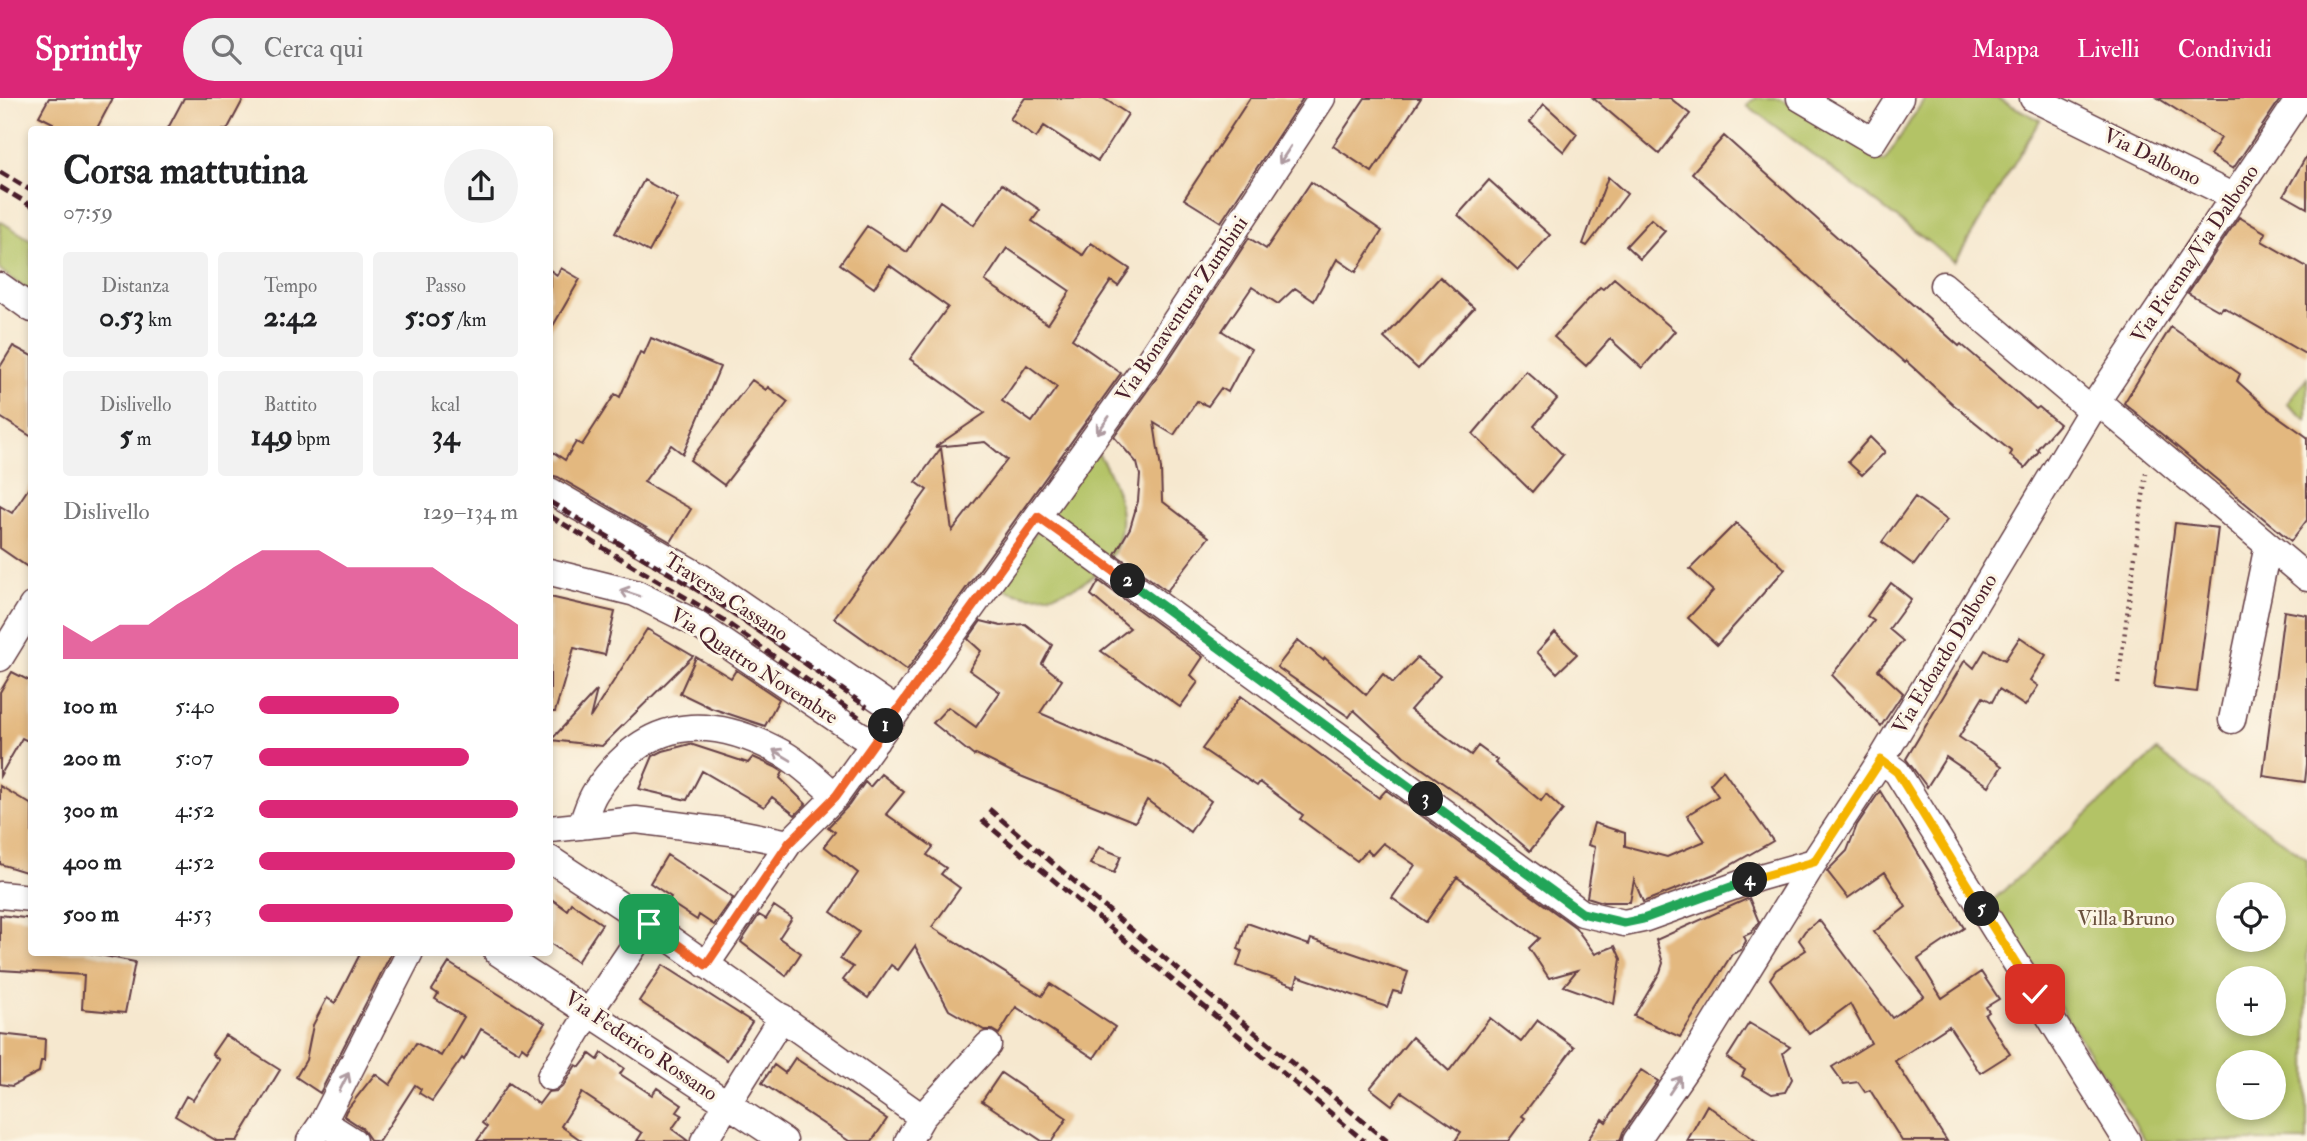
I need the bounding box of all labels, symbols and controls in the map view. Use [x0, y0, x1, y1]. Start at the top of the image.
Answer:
search box [183, 18, 673, 81]
text: Sprintly [35, 29, 141, 70]
icon: search [207, 30, 245, 68]
text: Cerca qui [263, 33, 363, 65]
text: Mappa [1972, 34, 2039, 65]
text: Livelli [2077, 34, 2140, 65]
text: Condividi [2178, 34, 2272, 65]
street label: Via Dalbono [2099, 122, 2205, 192]
one-way arrow [1278, 145, 1292, 164]
text: Corsa mattutina [63, 147, 307, 195]
button: share [444, 149, 518, 223]
street label: Via Picenna/Via Dalbono [2125, 159, 2265, 349]
text: 07:59 [63, 197, 113, 226]
street label: Via Bonaventura Zumbini [1110, 211, 1254, 407]
text: Distanza [102, 274, 169, 298]
text: Tempo [264, 274, 317, 298]
text: Passo [425, 274, 466, 298]
text: 0.53 [99, 298, 144, 335]
text: 2:42 [263, 298, 318, 335]
text: 5:05 [405, 298, 454, 335]
text: km [144, 308, 172, 332]
text: /km [454, 308, 486, 332]
text: Dislivello [100, 393, 171, 417]
text: Battito [264, 393, 317, 417]
text: kcal [431, 393, 460, 417]
one-way arrow [1096, 415, 1111, 434]
text: 5 [120, 417, 133, 454]
text: 149 [251, 417, 293, 454]
text: 34 [432, 417, 459, 454]
text: m [133, 427, 151, 451]
text: bpm [293, 427, 330, 451]
text: Dislivello [63, 497, 150, 526]
text: 129–134 m [423, 497, 518, 526]
street label: Traversa Cassano [659, 547, 793, 647]
pin: 2 [1110, 564, 1146, 598]
text: 2 [1123, 568, 1132, 592]
street label: Via Edoardo Dalbono [1886, 569, 2004, 739]
one-way arrow [619, 586, 641, 598]
street label: Via Quattro Novembre [665, 601, 843, 731]
text: 100 m [63, 691, 117, 720]
text: 5:40 [175, 691, 215, 720]
pin: 1 [868, 708, 903, 744]
text: 1 [882, 713, 889, 737]
text: 200 m [63, 743, 121, 772]
text: 5:07 [175, 743, 213, 772]
one-way arrow [773, 747, 793, 761]
pin: 3 [1408, 782, 1444, 816]
text: 3 [1422, 786, 1429, 810]
text: 300 m [63, 795, 118, 824]
text: 4:52 [175, 795, 215, 824]
text: 400 m [63, 847, 122, 876]
text: 4:52 [175, 847, 215, 876]
pin: 4 [1732, 862, 1768, 898]
text: 4 [1744, 867, 1755, 891]
map controls [2216, 882, 2286, 1120]
button: locate [2216, 882, 2286, 952]
pin: 5 [1965, 892, 2000, 926]
pin [619, 894, 679, 954]
text: 5 [1977, 896, 1986, 920]
text: 500 m [63, 899, 119, 928]
text: 4:53 [175, 899, 212, 928]
icon: arrive [630, 905, 668, 943]
park label: Villa Bruno [2077, 905, 2175, 932]
pin [2005, 964, 2065, 1024]
button: + [2216, 966, 2286, 1036]
icon: check [2016, 975, 2054, 1013]
street label: Via Federico Rossano [559, 985, 723, 1107]
button: − [2216, 1050, 2286, 1120]
one-way arrow [337, 1072, 351, 1093]
one-way arrow [1667, 1076, 1682, 1095]

